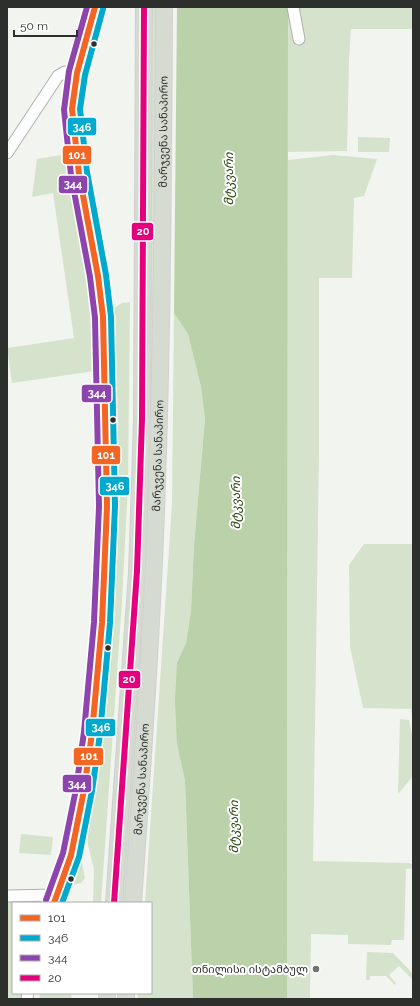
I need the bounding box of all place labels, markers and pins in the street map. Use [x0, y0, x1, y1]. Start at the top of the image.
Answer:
unlabelled marker [89, 39, 99, 49]
unlabelled marker [108, 415, 118, 425]
unlabelled marker [103, 643, 113, 653]
unlabelled marker [66, 874, 76, 884]
place label: თნილისი ისტამბულ [192, 963, 308, 976]
marker: თნილისი ისტამბულ [311, 964, 321, 974]

